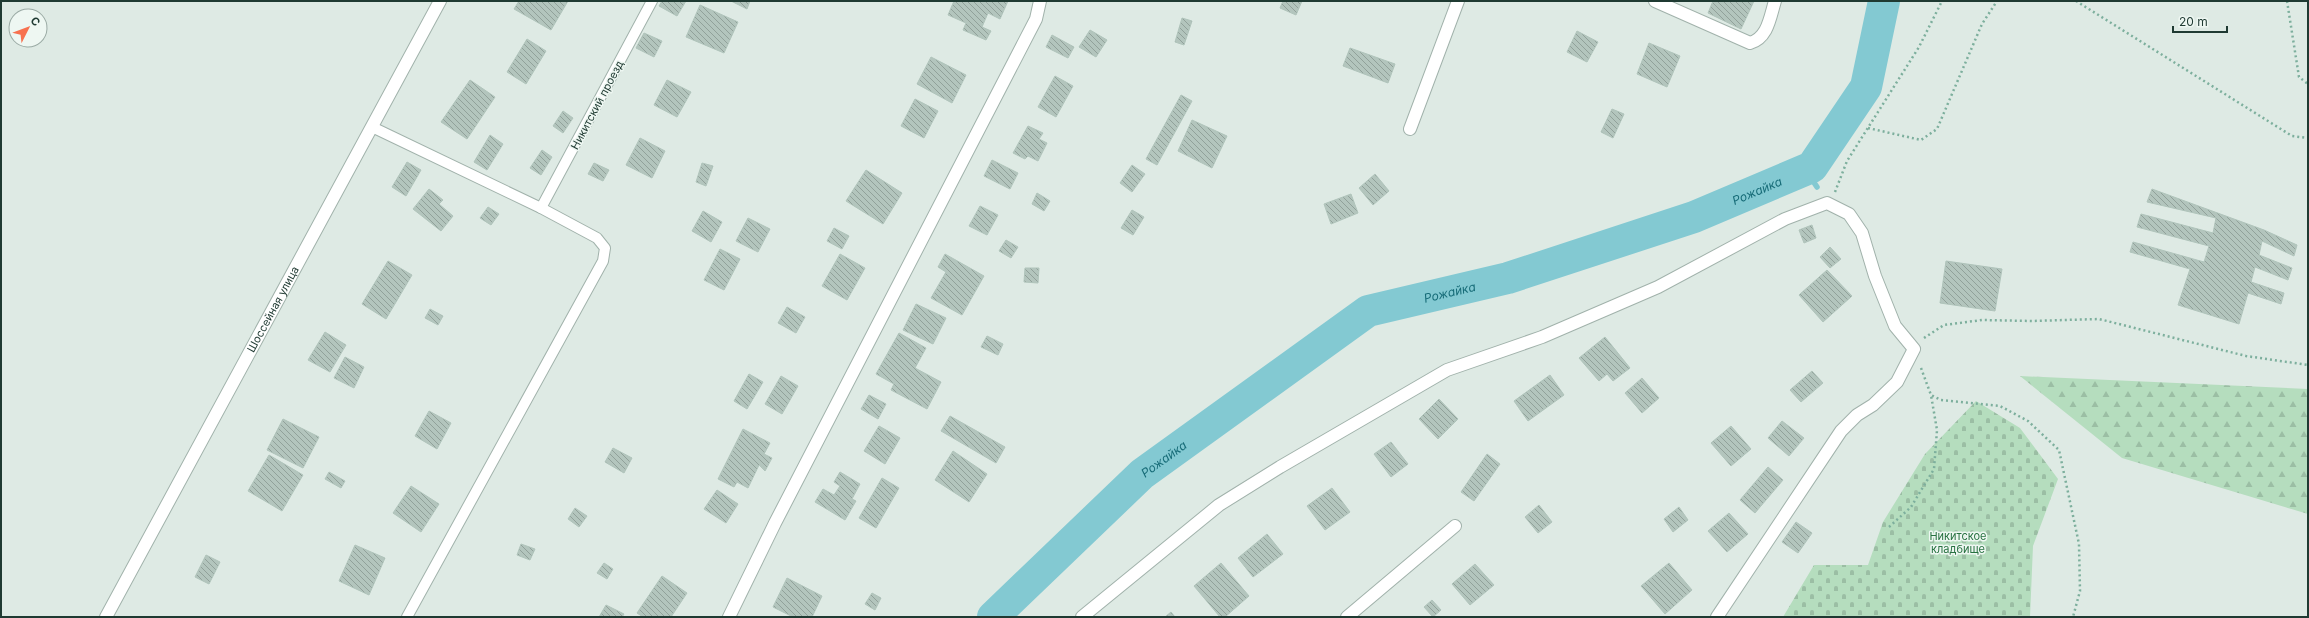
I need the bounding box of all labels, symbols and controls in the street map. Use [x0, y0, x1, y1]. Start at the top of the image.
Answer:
north arrow [8, 8, 48, 48]
scale bar [2173, 8, 2227, 34]
text: С [28, 14, 43, 29]
text: 20 m [2179, 14, 2208, 29]
street label: Никитский проезд [568, 58, 626, 152]
water label: Рожайка [1730, 173, 1784, 208]
street label: Шоссейная улица [244, 264, 302, 355]
water label: Рожайка [1422, 278, 1477, 305]
water label: Рожайка [1138, 437, 1189, 480]
park label: Никитское кладбище [1929, 529, 1987, 556]

